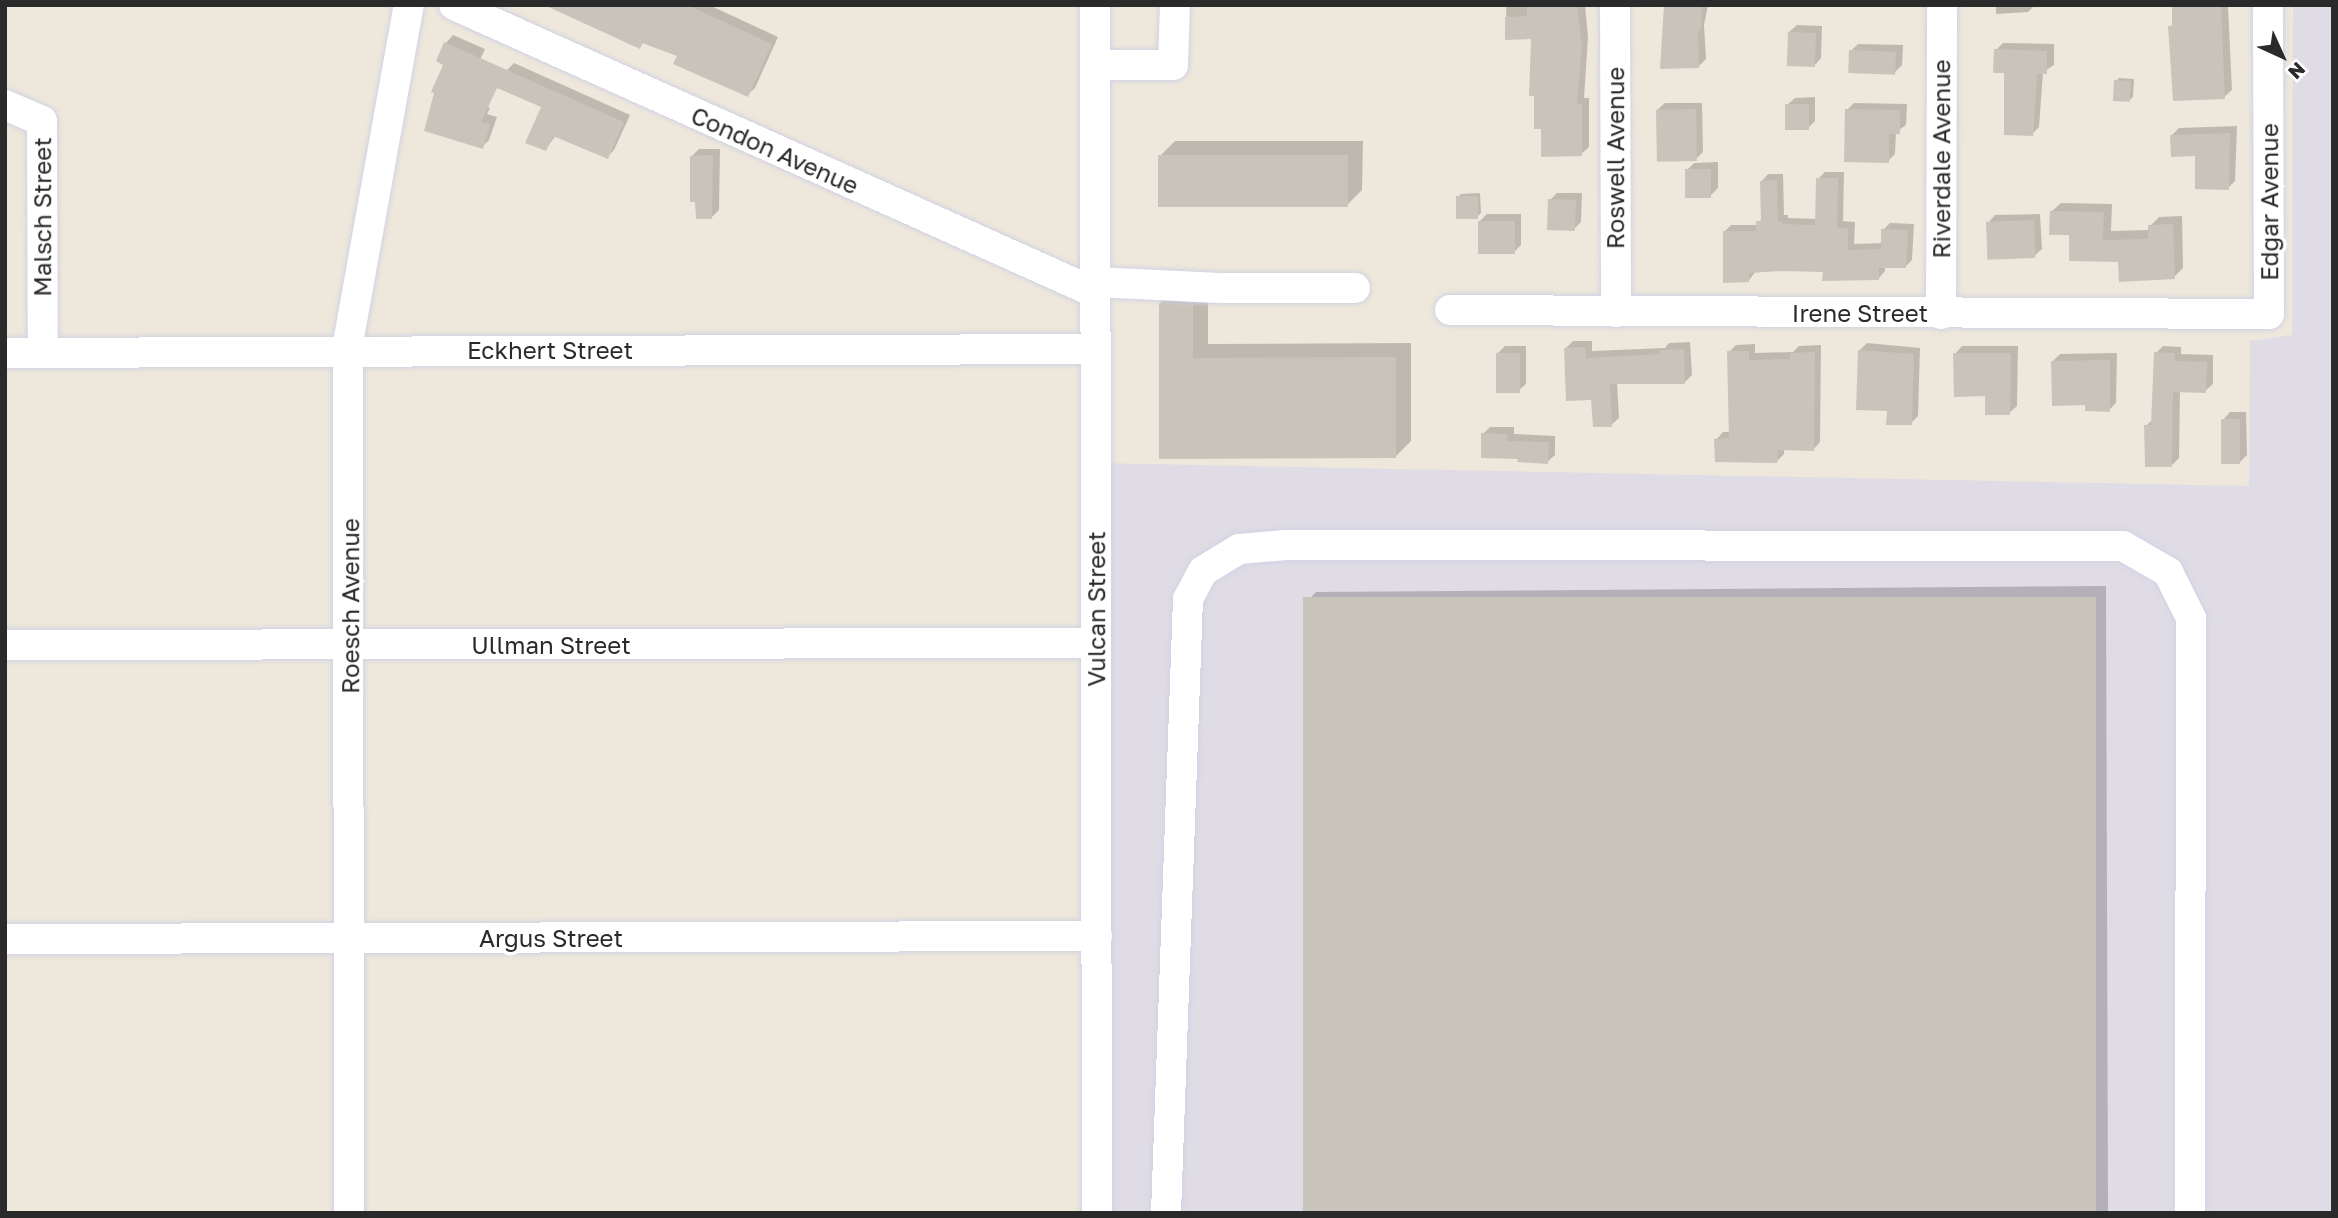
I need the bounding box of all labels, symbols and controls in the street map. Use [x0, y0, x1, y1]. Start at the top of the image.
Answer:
north arrow [2247, 21, 2317, 91]
text: N [2284, 58, 2310, 84]
street label: Riverdale Avenue [1927, 59, 1955, 259]
street label: Roswell Avenue [1601, 67, 1629, 249]
street label: Condon Avenue [687, 100, 863, 200]
street label: Edgar Avenue [2255, 123, 2283, 281]
street label: Malsch Street [28, 137, 56, 297]
street label: Irene Street [1792, 299, 1928, 327]
street label: Eckhert Street [467, 336, 633, 364]
street label: Roesch Avenue [336, 518, 364, 694]
street label: Vulcan Street [1082, 531, 1110, 687]
street label: Ullman Street [471, 631, 631, 659]
street label: Argus Street [479, 924, 623, 952]

